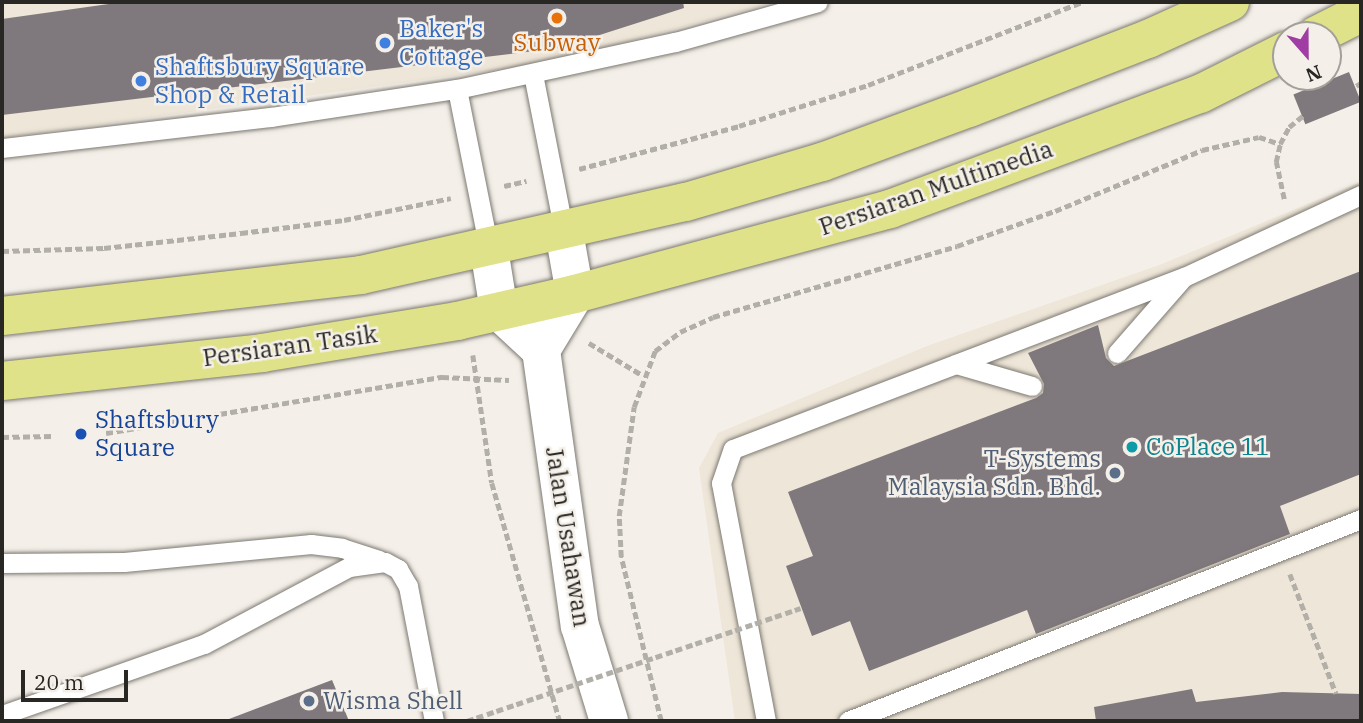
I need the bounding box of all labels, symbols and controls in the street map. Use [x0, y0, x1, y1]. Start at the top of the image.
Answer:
marker: Subway [549, 10, 565, 26]
place label: Baker's Cottage [399, 15, 483, 71]
north arrow [1272, 21, 1342, 91]
place label: Subway [513, 29, 601, 57]
marker: Baker's Cottage [377, 35, 393, 51]
place label: Shaftsbury Square Shop & Retail [155, 53, 364, 109]
text: N [1302, 60, 1325, 88]
marker: Shaftsbury Square Shop & Retail [133, 73, 149, 89]
street label: Persiaran Multimedia [815, 134, 1057, 242]
street label: Persiaran Tasik [201, 319, 379, 373]
place label: Shaftsbury Square [95, 406, 219, 462]
marker: Shaftsbury Square [73, 426, 89, 442]
place label: CoPlace 11 [1146, 433, 1270, 461]
marker: CoPlace 11 [1124, 439, 1140, 455]
street label: Jalan Usahawan [540, 445, 596, 629]
place label: T-Systems Malaysia Sdn. Bhd. [888, 445, 1101, 501]
marker: T-Systems Malaysia Sdn. Bhd. [1107, 465, 1123, 481]
scale bar [24, 656, 131, 700]
text: 20 m [34, 668, 84, 696]
place label: Wisma Shell [323, 687, 463, 715]
marker: Wisma Shell [301, 693, 317, 709]

